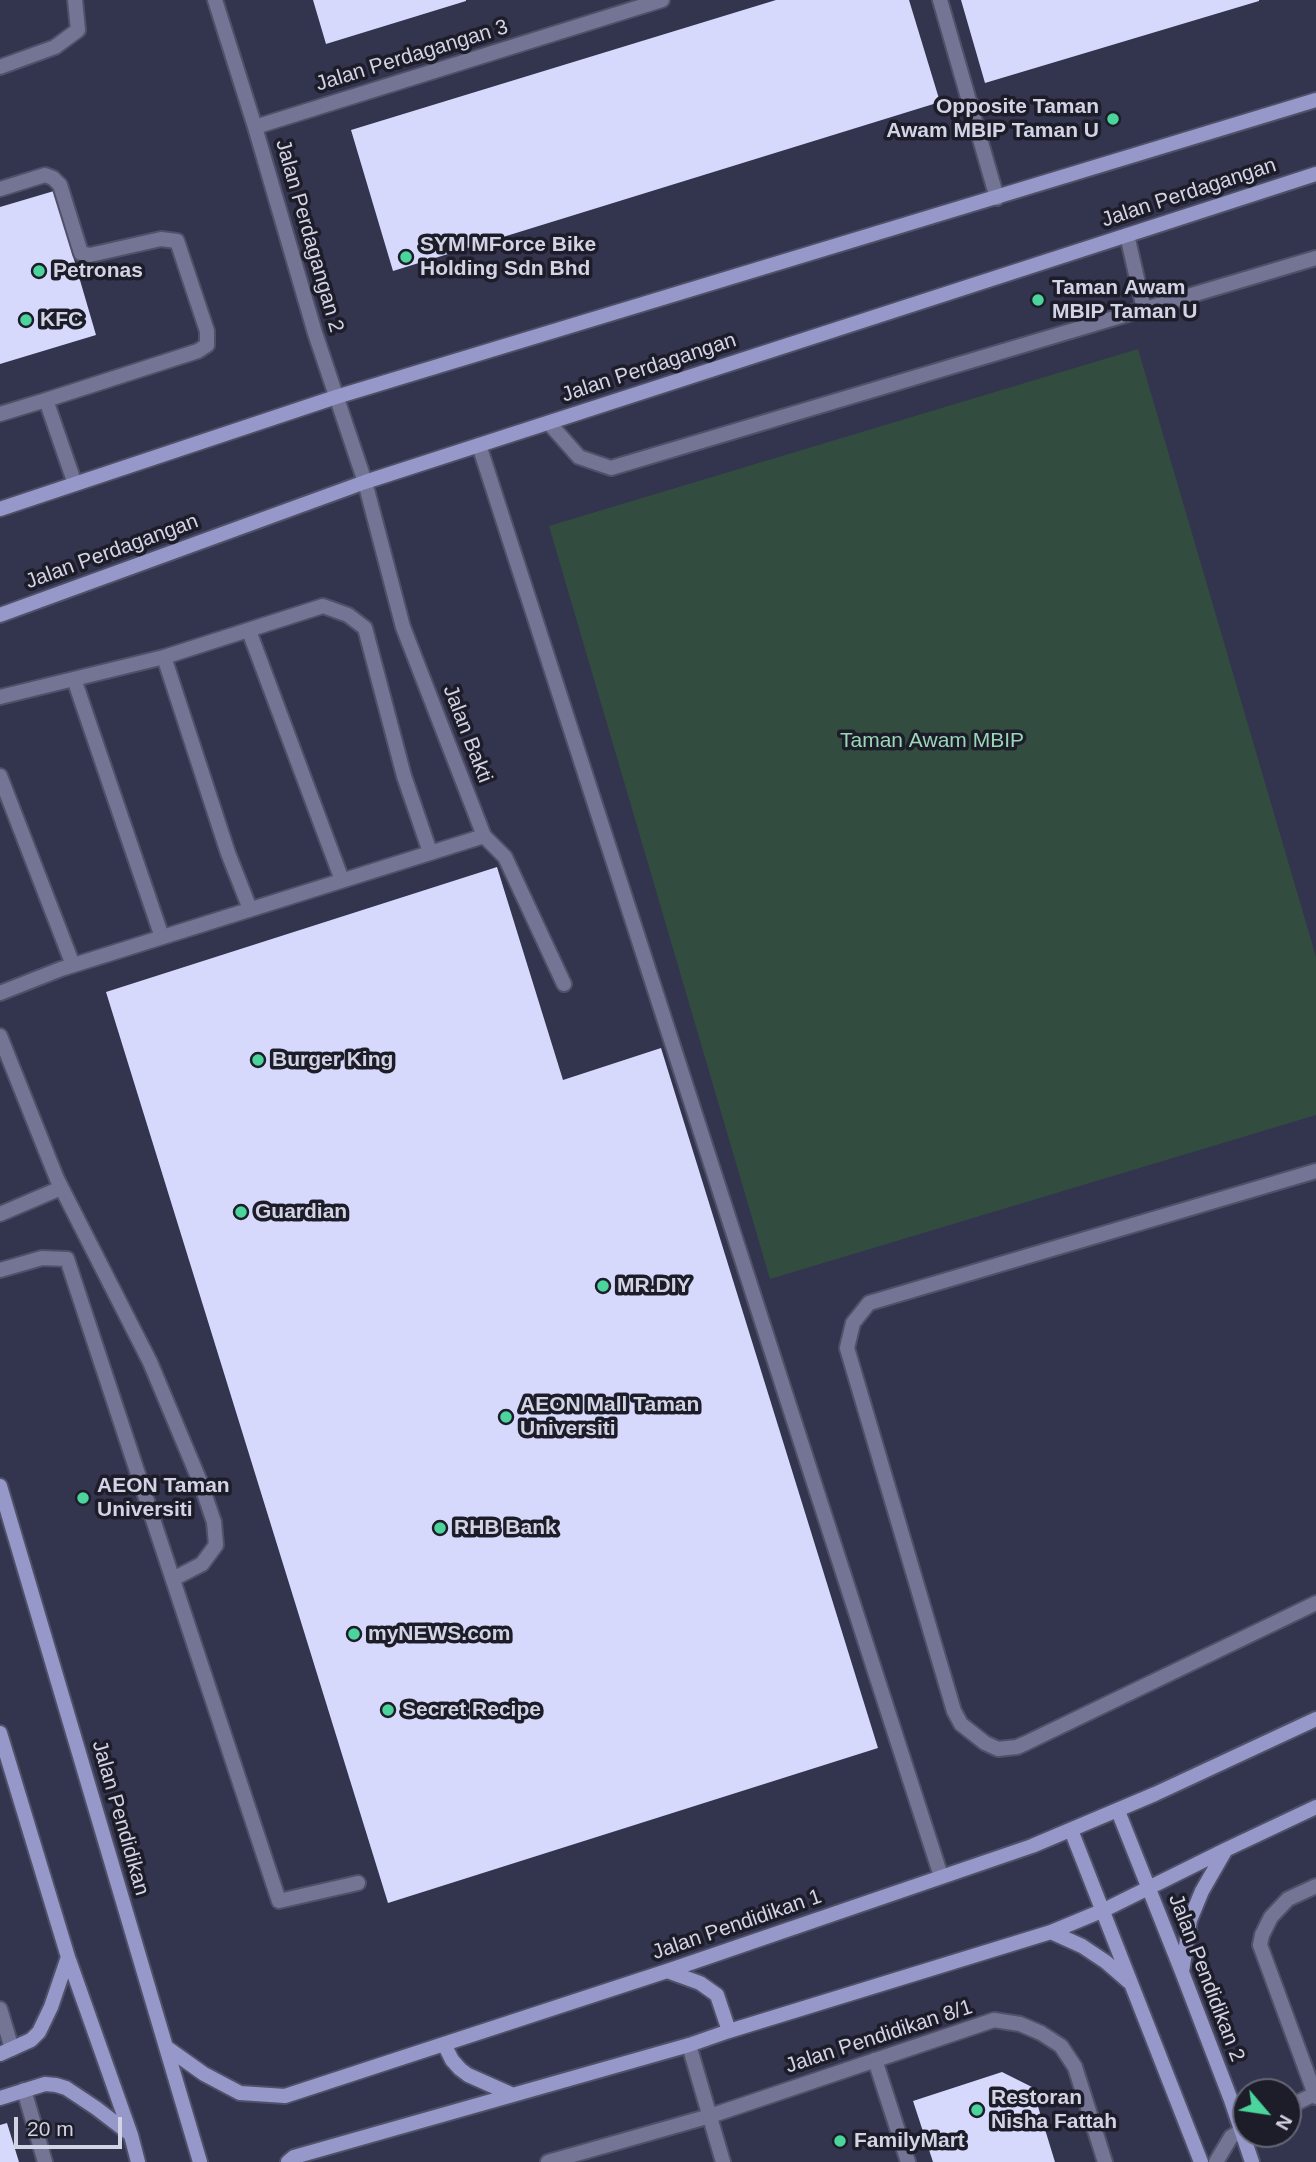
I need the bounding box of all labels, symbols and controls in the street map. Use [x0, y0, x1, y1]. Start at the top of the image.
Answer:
street label: Jalan Perdagangan 3 [313, 15, 511, 97]
place label: Opposite Taman Awam MBIP Taman U [886, 94, 1099, 144]
marker: Opposite Taman Awam MBIP Taman U [1105, 111, 1121, 127]
street label: Jalan Perdagangan 2 [269, 137, 349, 335]
street label: Jalan Perdagangan [1098, 153, 1280, 233]
place label: SYM MForce Bike Holding Sdn Bhd [420, 232, 596, 282]
marker: SYM MForce Bike Holding Sdn Bhd [398, 249, 414, 265]
place label: Petronas [53, 258, 143, 284]
marker: Petronas [31, 263, 47, 279]
place label: Taman Awam MBIP Taman U [1052, 275, 1197, 325]
marker: Taman Awam MBIP Taman U [1030, 292, 1046, 308]
place label: KFC [40, 307, 83, 333]
marker: KFC [18, 312, 34, 328]
street label: Jalan Perdagangan [558, 328, 740, 408]
street label: Jalan Perdagangan [22, 509, 202, 595]
street label: Jalan Bakti [437, 682, 497, 786]
park label: Taman Awam MBIP [840, 728, 1024, 754]
place label: Burger King [272, 1047, 393, 1073]
marker: Burger King [250, 1052, 266, 1068]
place label: Guardian [255, 1199, 347, 1225]
marker: Guardian [233, 1204, 249, 1220]
place label: MR.DIY [617, 1273, 690, 1299]
marker: MR.DIY [595, 1278, 611, 1294]
place label: AEON Mall Taman Universiti [520, 1392, 699, 1442]
marker: AEON Mall Taman Universiti [498, 1409, 514, 1425]
place label: AEON Taman Universiti [97, 1473, 230, 1523]
marker: AEON Taman Universiti [75, 1490, 91, 1506]
place label: RHB Bank [454, 1515, 557, 1541]
marker: RHB Bank [432, 1520, 448, 1536]
place label: myNEWS.com [368, 1621, 510, 1647]
marker: myNEWS.com [346, 1626, 362, 1642]
place label: Secret Recipe [402, 1697, 541, 1723]
marker: Secret Recipe [380, 1702, 396, 1718]
street label: Jalan Pendidikan [86, 1738, 154, 1898]
street label: Jalan Pendidikan 1 [649, 1884, 825, 1966]
street label: Jalan Pendidikan 2 [1162, 1891, 1250, 2065]
street label: Jalan Pendidikan 8/1 [782, 1995, 976, 2079]
north arrow [1232, 2078, 1302, 2148]
place label: Restoran Nisha Fattah [991, 2085, 1117, 2135]
scale bar [18, 2102, 126, 2146]
marker: Restoran Nisha Fattah [969, 2102, 985, 2118]
text: N [1272, 2111, 1297, 2134]
text: 20 m [27, 2117, 74, 2140]
place label: FamilyMart [854, 2128, 965, 2154]
marker: FamilyMart [832, 2133, 848, 2149]

